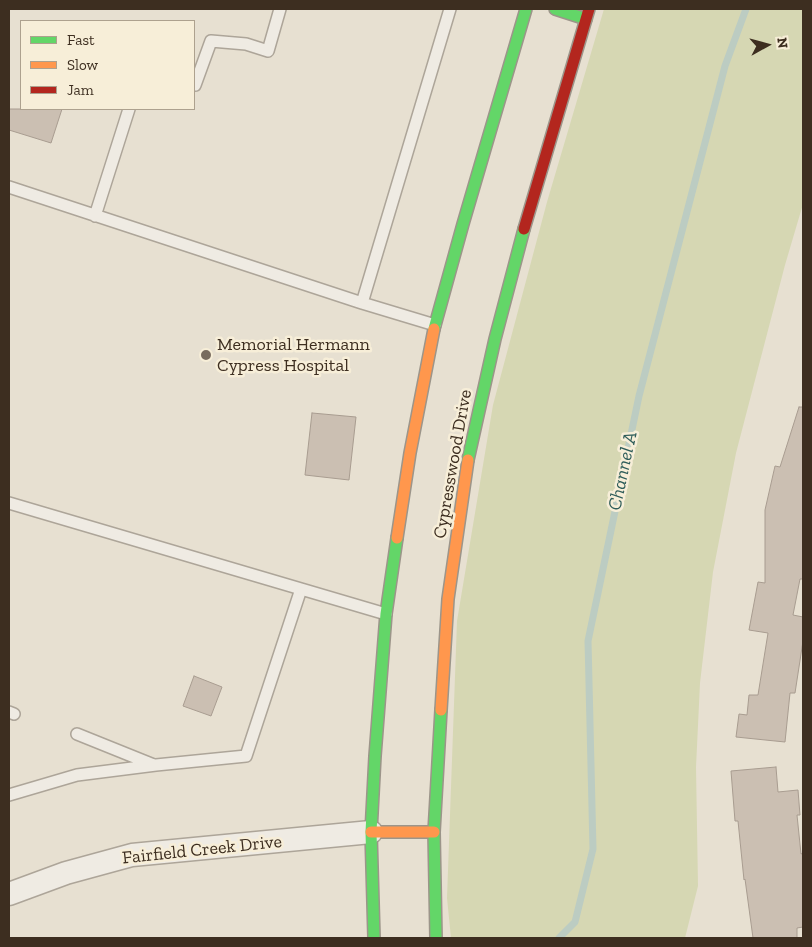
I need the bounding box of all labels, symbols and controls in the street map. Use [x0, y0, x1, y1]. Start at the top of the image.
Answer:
legend [20, 20, 195, 110]
north arrow [742, 20, 792, 70]
text: Fast [67, 31, 95, 49]
text: N [773, 37, 791, 49]
text: Slow [67, 56, 98, 74]
text: Jam [67, 81, 94, 99]
place label: Memorial Hermann Cypress Hospital [217, 334, 370, 376]
marker: Memorial Hermann Cypress Hospital [199, 348, 213, 362]
street label: Cypresswood Drive [429, 388, 477, 540]
water label: Channel A [604, 429, 642, 513]
street label: Fairfield Creek Drive [121, 831, 283, 869]

